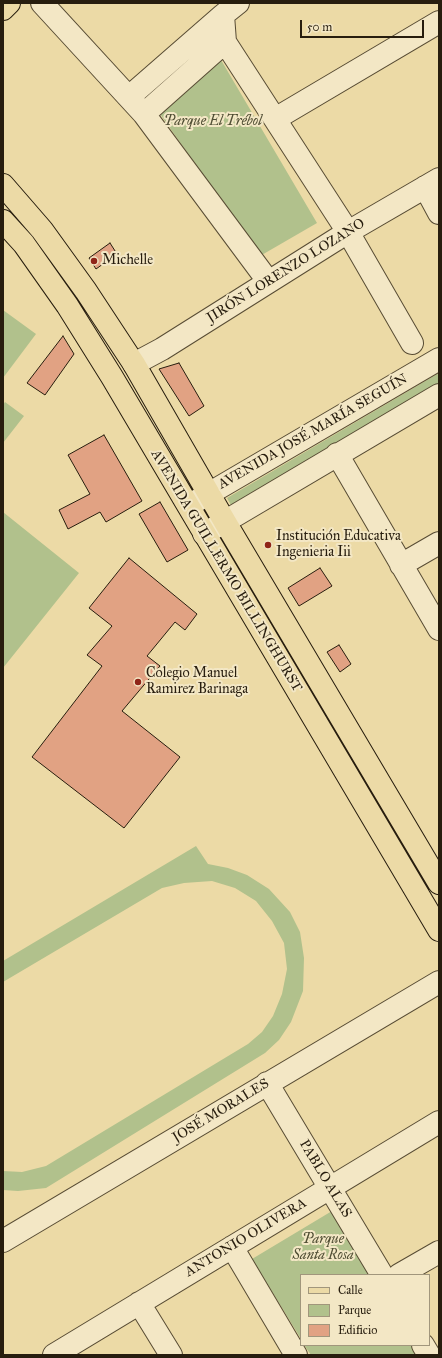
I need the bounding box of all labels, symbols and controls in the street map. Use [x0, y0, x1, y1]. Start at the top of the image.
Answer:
scale bar [302, 12, 426, 38]
text: 50 m [307, 20, 332, 34]
park label: Parque El Trébol [164, 114, 262, 130]
street label: JIRÓN LORENZO LOZANO [204, 215, 368, 327]
place label: Michelle [102, 253, 153, 269]
marker: Michelle [89, 256, 99, 266]
street label: AVENIDA JOSÉ MARÍA SEGUÍN [215, 371, 411, 493]
street label: AVENIDA GUILLERMO BILLINGHURST [147, 447, 305, 695]
place label: Institución Educativa Ingenieria Iii [276, 529, 401, 562]
marker: Institución Educativa Ingenieria Iii [263, 540, 273, 550]
place label: Colegio Manuel Ramirez Barinaga [146, 666, 248, 698]
marker: Colegio Manuel Ramirez Barinaga [133, 677, 143, 687]
street label: JOSÉ MORALES [170, 1076, 272, 1146]
street label: PABLO ALAS [295, 1137, 355, 1221]
street label: ANTONIO OLIVERA [182, 1195, 310, 1281]
park label: Parque Santa Rosa [292, 1232, 354, 1264]
legend [300, 1274, 430, 1346]
text: Calle [338, 1283, 363, 1297]
text: Parque [338, 1303, 371, 1317]
text: Edificio [338, 1323, 377, 1337]

